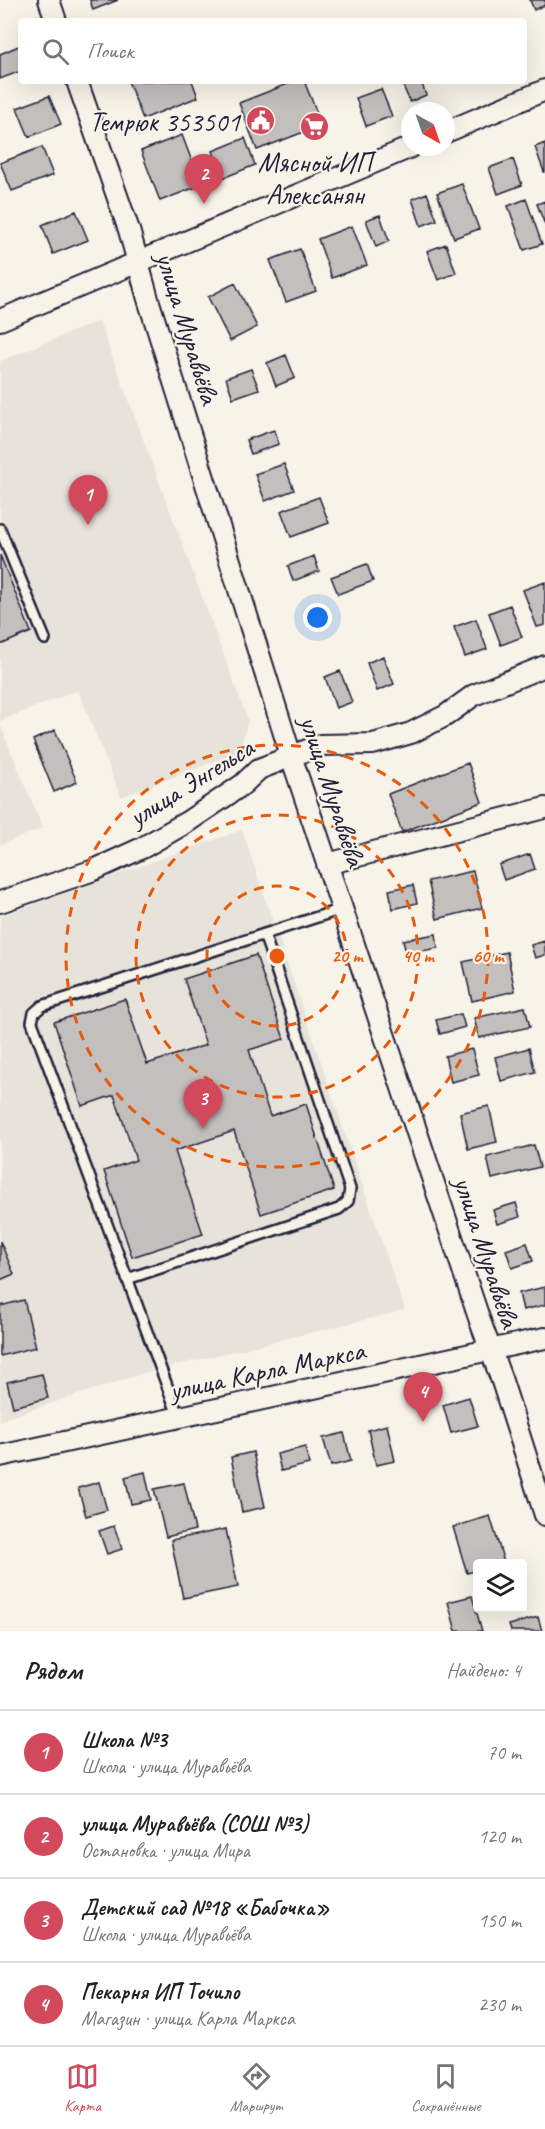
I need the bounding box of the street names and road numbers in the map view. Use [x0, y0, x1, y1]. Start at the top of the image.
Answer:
street label: улица Муравьёва [148, 246, 228, 410]
street label: улица Муравьёва [292, 709, 374, 873]
street label: улица Энгельса [120, 729, 261, 835]
street label: улица Муравьёва [446, 1170, 528, 1334]
street label: улица Карла Маркса [164, 1332, 370, 1408]

